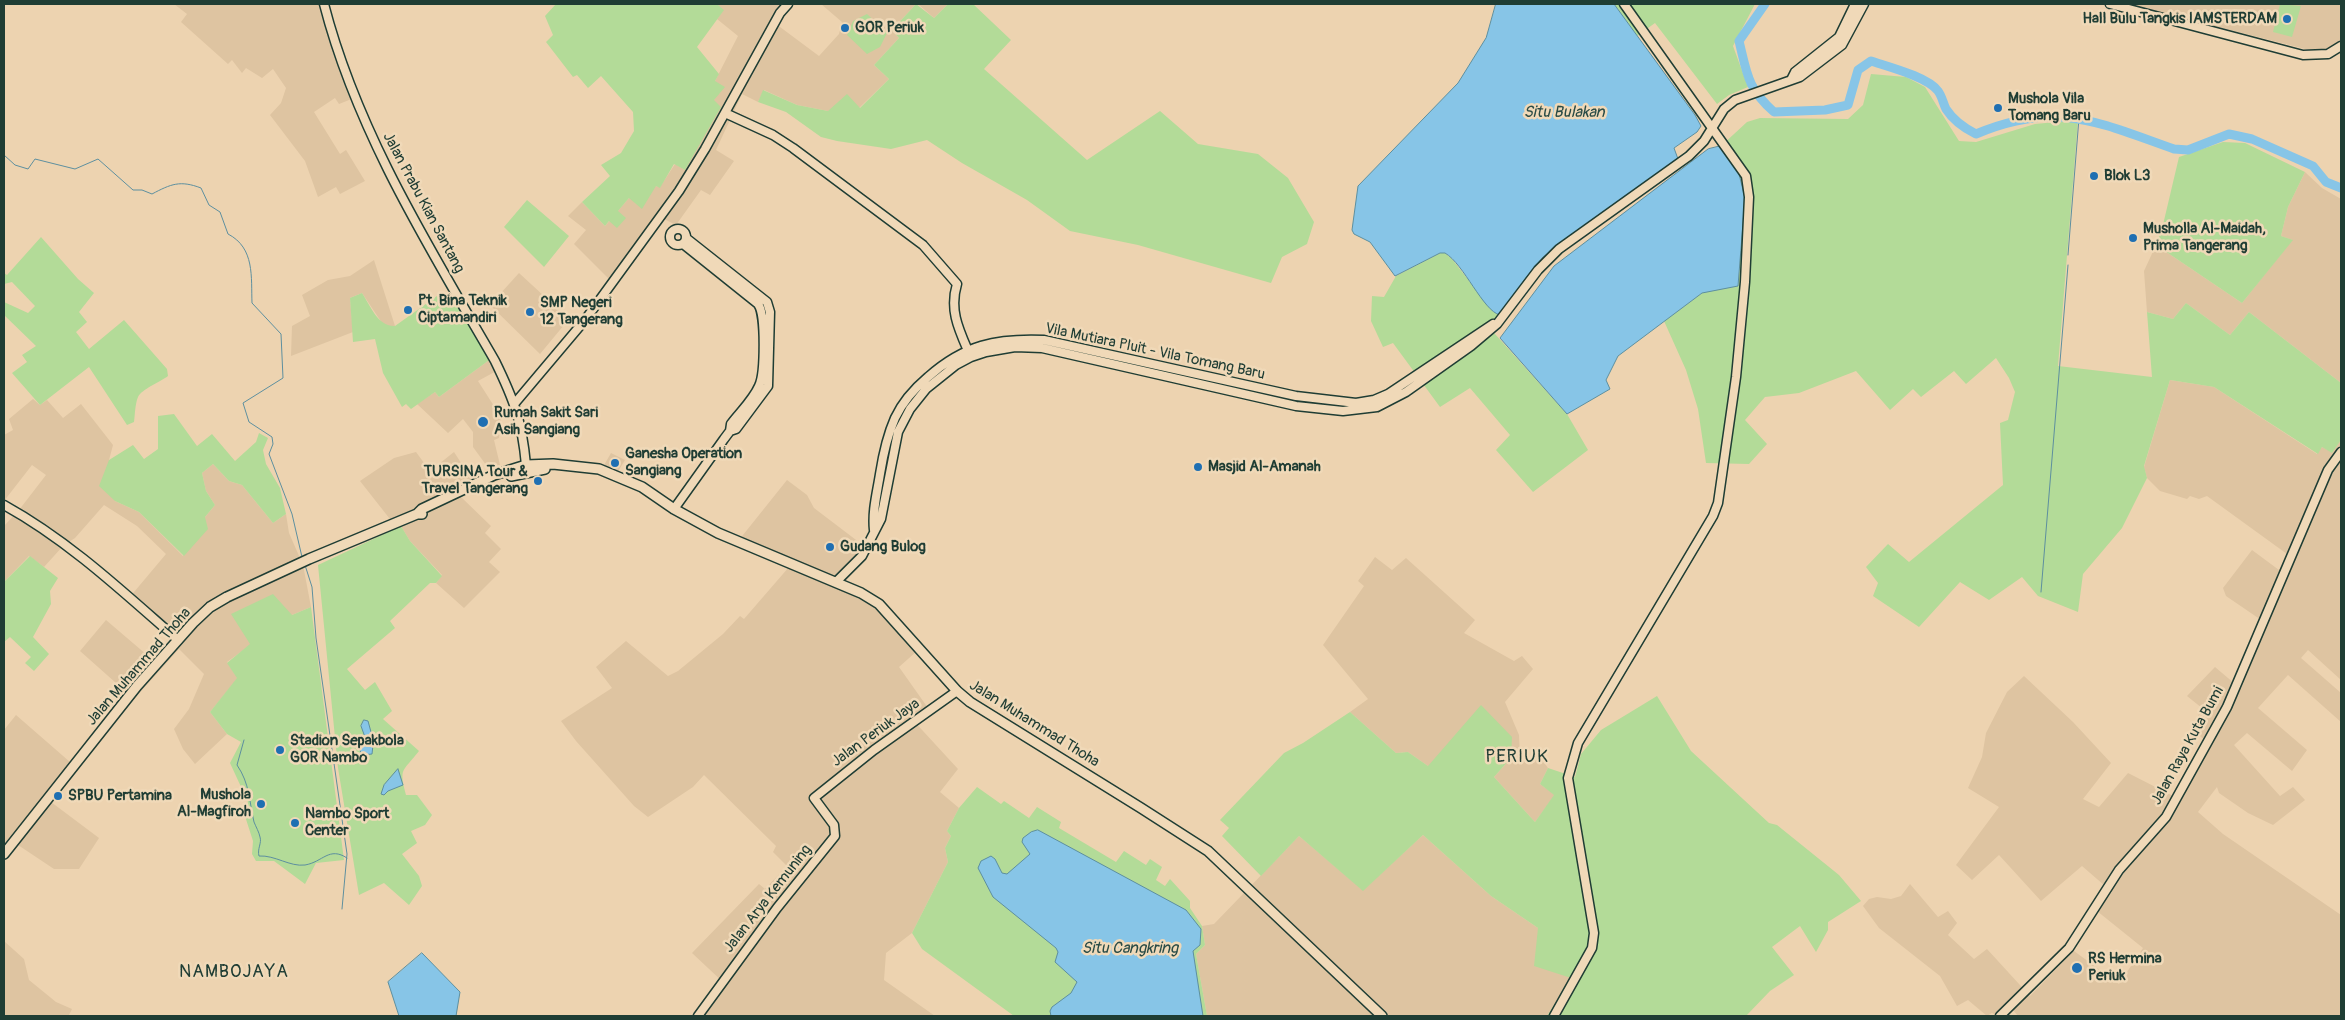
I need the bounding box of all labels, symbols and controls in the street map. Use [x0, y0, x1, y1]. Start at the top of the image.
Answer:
place label: Hall Bulu Tangkis IAMSTERDAM [2083, 10, 2277, 28]
marker: Hall Bulu Tangkis IAMSTERDAM [2281, 13, 2293, 25]
place label: GOR Periuk [855, 19, 924, 37]
marker: GOR Periuk [839, 22, 851, 34]
place label: Mushola Vila Tomang Baru [2008, 90, 2091, 125]
marker: Mushola Vila Tomang Baru [1992, 102, 2004, 114]
water label: Situ Bulakan [1523, 103, 1605, 123]
street label: Jalan Prabu Kian Santang [378, 130, 468, 276]
place label: Blok L3 [2104, 167, 2150, 185]
marker: Blok L3 [2088, 170, 2100, 182]
place label: Musholla Al-Maidah, Prima Tangerang [2143, 220, 2266, 255]
marker: Musholla Al-Maidah, Prima Tangerang [2127, 232, 2139, 244]
place label: Pt. Bina Teknik Ciptamandiri [418, 292, 507, 327]
place label: SMP Negeri 12 Tangerang [540, 294, 623, 329]
marker: Pt. Bina Teknik Ciptamandiri [402, 304, 414, 316]
marker: SMP Negeri 12 Tangerang [524, 306, 536, 318]
street label: Vila Mutiara Pluit - Vila Tomang Baru [1043, 320, 1267, 384]
place label: Rumah Sakit Sari Asih Sangiang [494, 404, 598, 439]
marker: Rumah Sakit Sari Asih Sangiang [476, 415, 490, 429]
place label: Ganesha Operation Sangiang [625, 445, 742, 480]
marker: Ganesha Operation Sangiang [609, 457, 621, 469]
place label: Masjid Al-Amanah [1208, 458, 1321, 476]
marker: Masjid Al-Amanah [1192, 461, 1204, 473]
place label: TURSINA Tour & Travel Tangerang [422, 463, 528, 498]
marker: TURSINA Tour & Travel Tangerang [532, 475, 544, 487]
place label: Gudang Bulog [840, 538, 926, 556]
marker: Gudang Bulog [824, 541, 836, 553]
street label: Jalan Muhammad Thoha [83, 604, 195, 730]
street label: Jalan Muhammad Thoha [966, 677, 1102, 771]
street label: Jalan Raya Kuta Bumi [2148, 684, 2228, 808]
street label: Jalan Periuk Jaya [829, 695, 923, 771]
place label: Stadion Sepakbola GOR Nambo [290, 732, 404, 767]
marker: Stadion Sepakbola GOR Nambo [274, 744, 286, 756]
district label: PERIUK [1484, 746, 1550, 768]
place label: Mushola Al-Magfiroh [177, 786, 251, 821]
place label: SPBU Pertamina [68, 787, 172, 805]
marker: SPBU Pertamina [52, 790, 64, 802]
marker: Mushola Al-Magfiroh [255, 798, 267, 810]
place label: Nambo Sport Center [305, 805, 389, 840]
marker: Nambo Sport Center [289, 817, 301, 829]
street label: Jalan Arya Kemuning [720, 841, 816, 957]
water label: Situ Cangkring [1082, 939, 1178, 959]
place label: RS Hermina Periuk [2088, 950, 2162, 985]
district label: NAMBOJAYA [178, 961, 290, 983]
marker: RS Hermina Periuk [2070, 961, 2084, 975]

